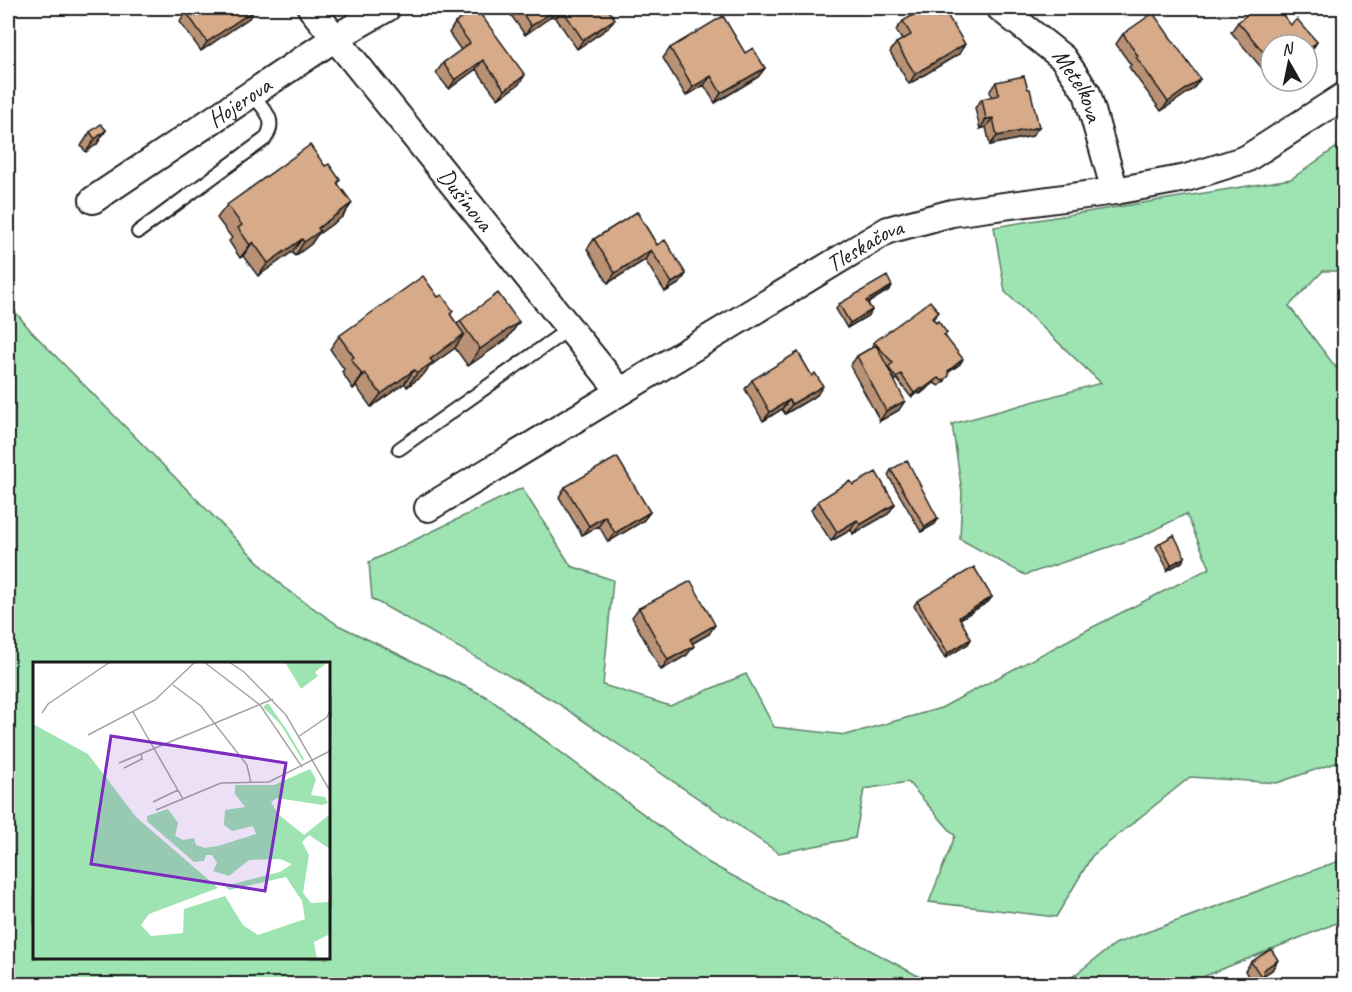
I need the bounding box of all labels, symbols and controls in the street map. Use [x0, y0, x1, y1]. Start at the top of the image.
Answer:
north arrow [1259, 33, 1319, 93]
text: N [1280, 38, 1296, 60]
street label: Metelkova [1046, 42, 1110, 127]
street label: Hojerova [202, 69, 278, 134]
street label: Dušínova [431, 162, 501, 238]
street label: Tleskačova [821, 211, 908, 279]
inset map [33, 662, 330, 959]

